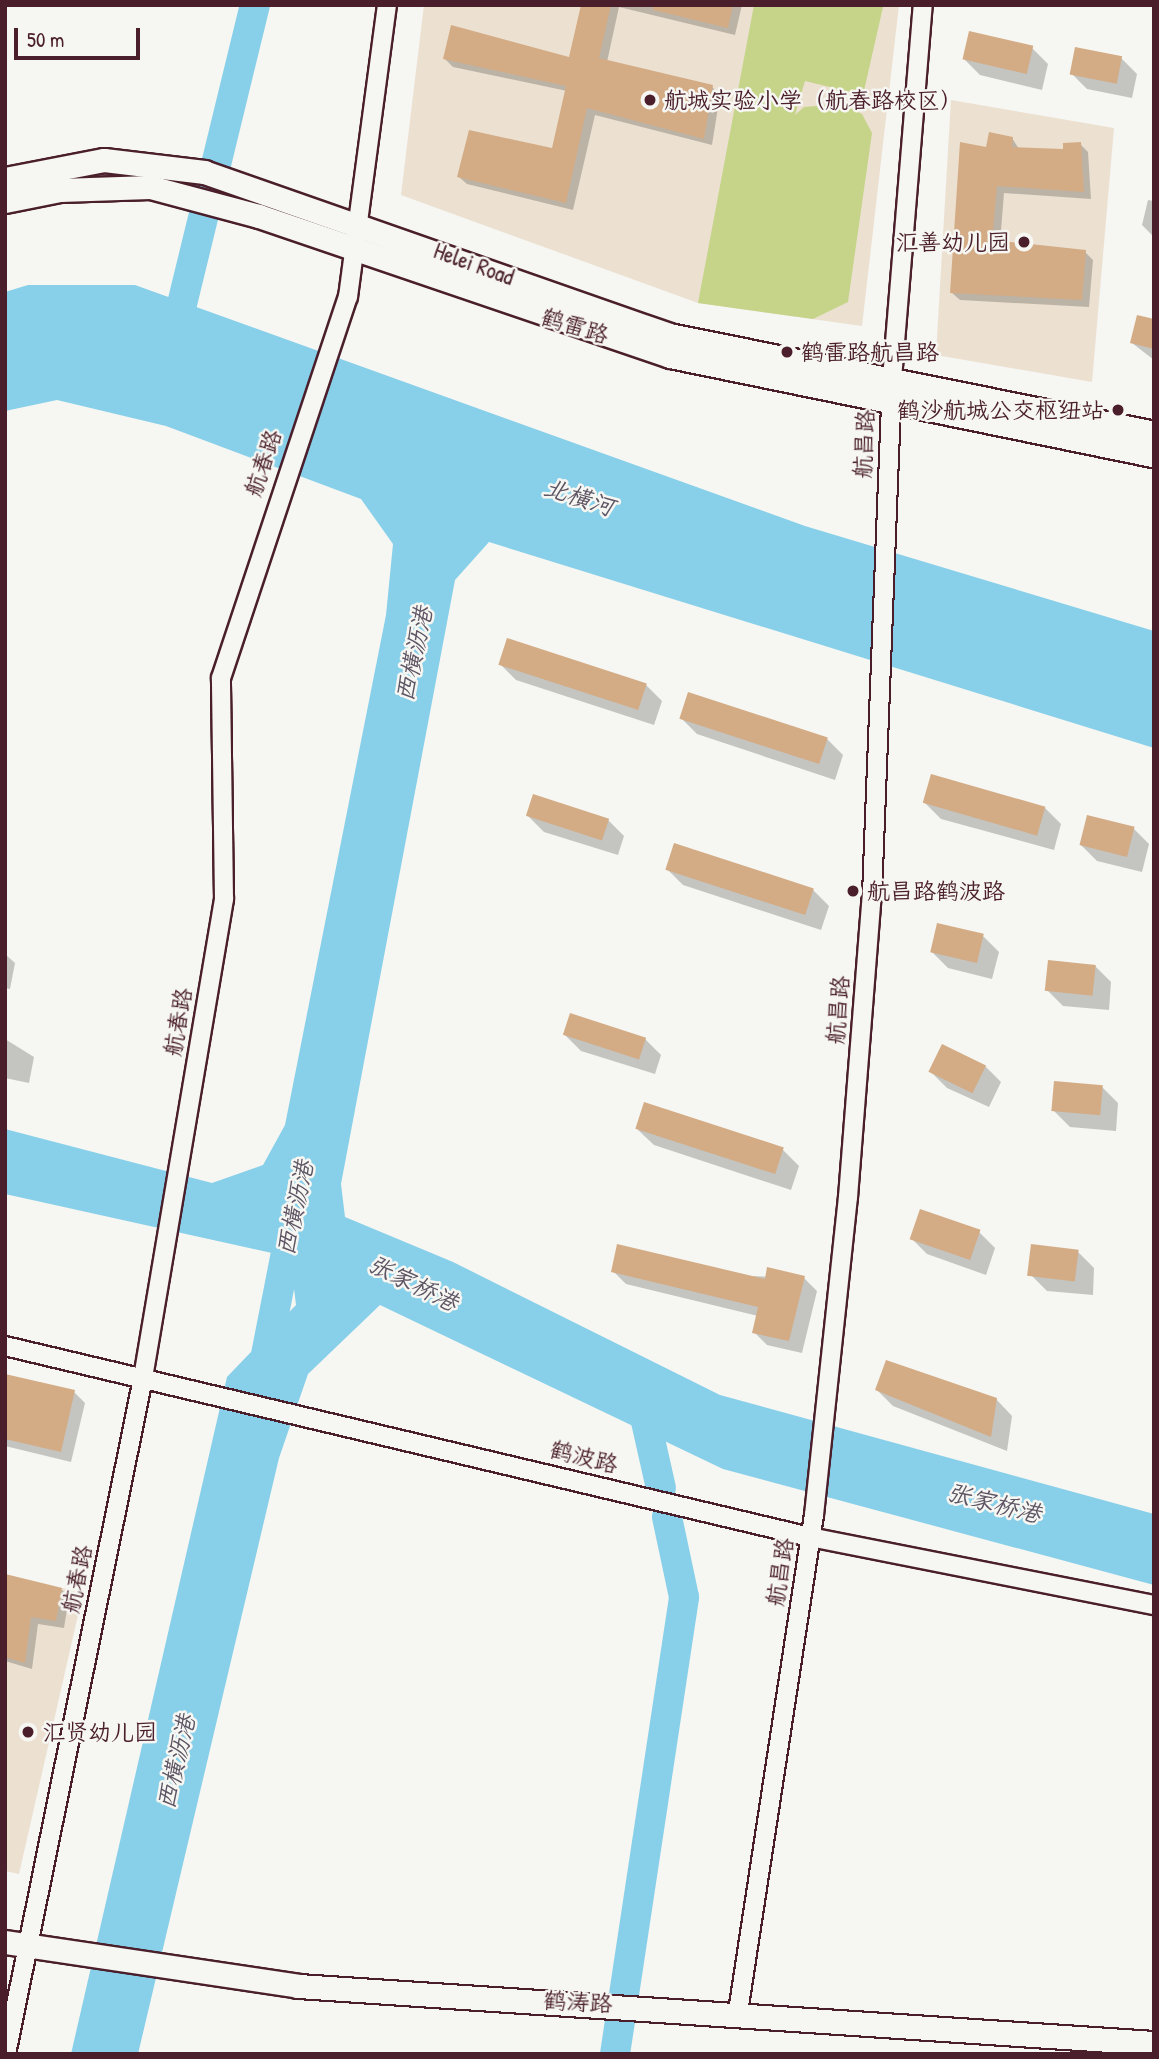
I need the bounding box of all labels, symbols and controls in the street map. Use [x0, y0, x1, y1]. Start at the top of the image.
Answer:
scale bar [18, 14, 144, 58]
text: 50 m [27, 25, 64, 54]
place label: 航城实验小学（航春路校区） [664, 86, 963, 114]
marker: 航城实验小学（航春路校区） [642, 92, 658, 108]
place label: 汇善幼儿园 [895, 228, 1010, 256]
marker: 汇善幼儿园 [1016, 234, 1032, 250]
street label: Helei Road [430, 237, 518, 291]
street label: 鹤雷路 [538, 303, 612, 349]
place label: 鹤雷路航昌路 [801, 338, 939, 366]
marker: 鹤雷路航昌路 [779, 344, 795, 360]
place label: 鹤沙航城公交枢纽站 [897, 396, 1104, 424]
marker: 鹤沙航城公交枢纽站 [1110, 402, 1126, 418]
street label: 航昌路 [848, 409, 880, 479]
street label: 航春路 [239, 426, 287, 500]
water label: 北横河 [540, 472, 618, 522]
water label: 西横沥港 [390, 604, 438, 704]
place label: 航昌路鹤波路 [867, 877, 1005, 905]
marker: 航昌路鹤波路 [845, 883, 861, 899]
street label: 航昌路 [821, 974, 855, 1046]
street label: 航春路 [158, 986, 198, 1058]
water label: 西横沥港 [271, 1158, 319, 1258]
water label: 张家桥港 [364, 1249, 462, 1317]
street label: 鹤波路 [547, 1435, 621, 1479]
water label: 张家桥港 [944, 1477, 1044, 1529]
street label: 航昌路 [761, 1536, 799, 1608]
street label: 航春路 [56, 1542, 98, 1616]
water label: 西横沥港 [151, 1712, 201, 1812]
place label: 汇贤幼儿园 [42, 1718, 157, 1746]
marker: 汇贤幼儿园 [20, 1724, 36, 1740]
street label: 鹤涛路 [543, 1986, 613, 2018]

